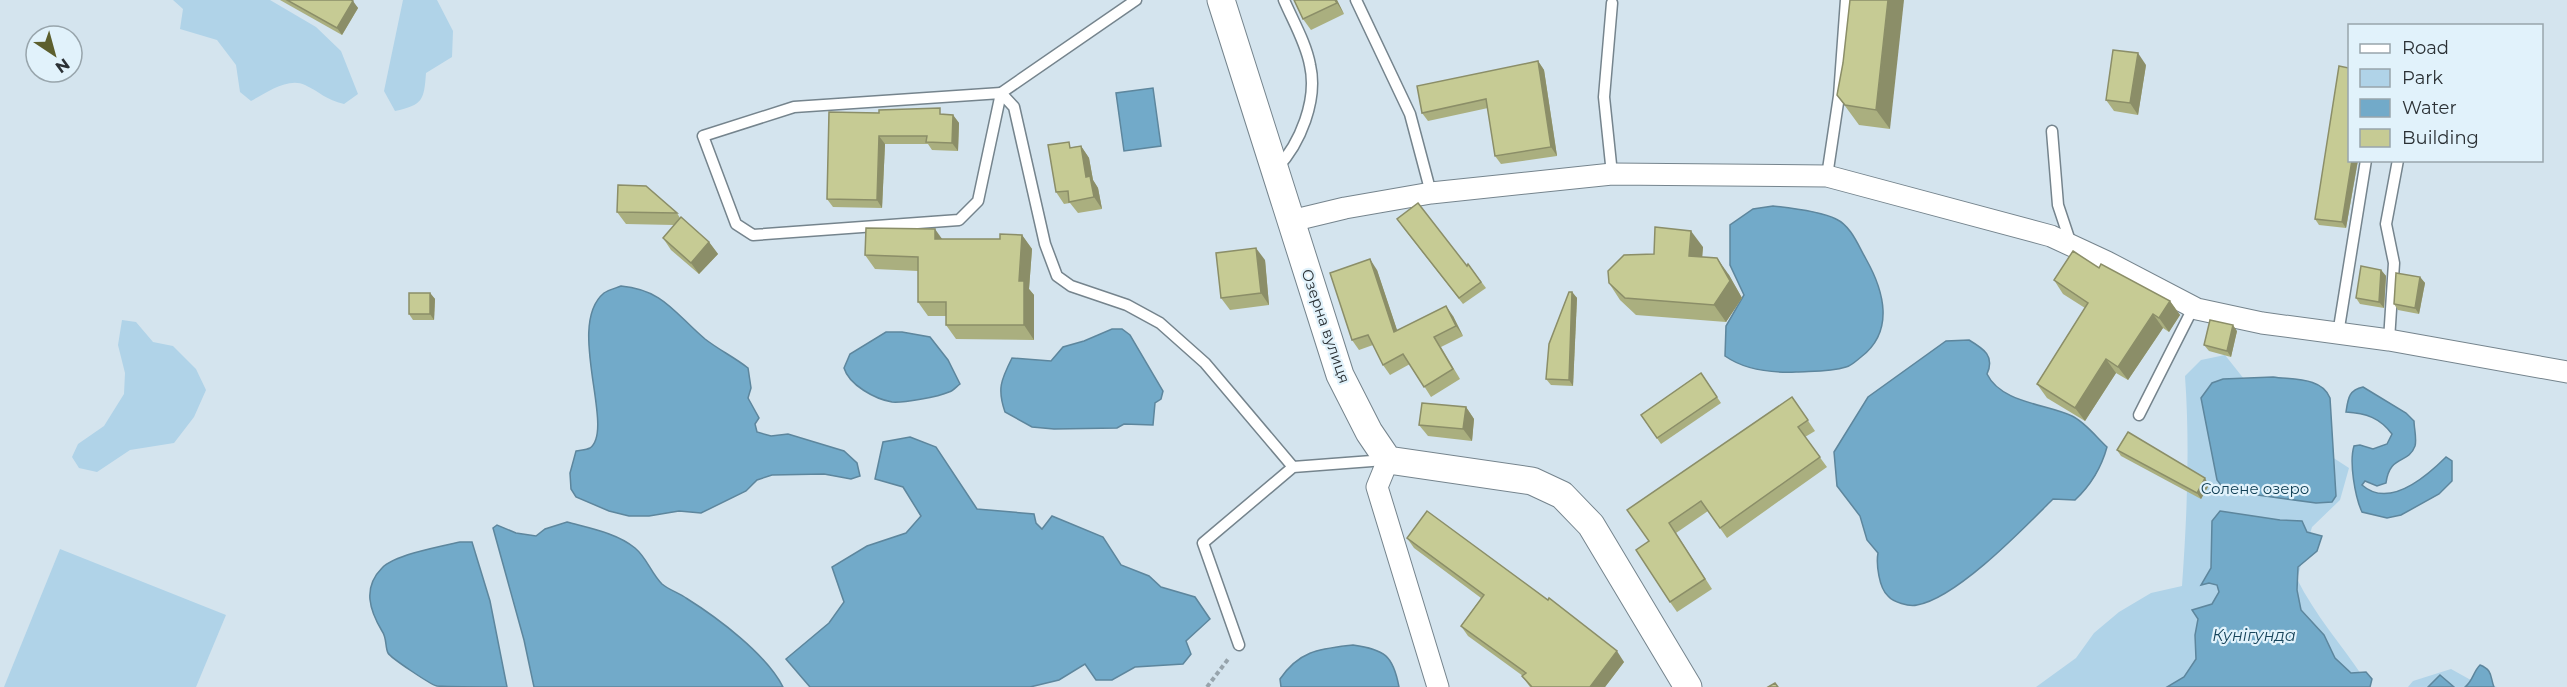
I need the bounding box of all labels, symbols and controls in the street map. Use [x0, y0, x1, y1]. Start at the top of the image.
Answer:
north arrow [24, 24, 84, 84]
legend [2348, 24, 2543, 162]
text: Road [2402, 37, 2449, 59]
text: N [52, 54, 73, 77]
text: Park [2402, 67, 2443, 89]
text: Water [2402, 97, 2457, 119]
text: Building [2402, 127, 2479, 149]
street label: Озерна вулиця [1298, 266, 1354, 386]
park label: Солене озеро [2201, 479, 2309, 498]
water label: Кунігунда [2212, 626, 2296, 645]

